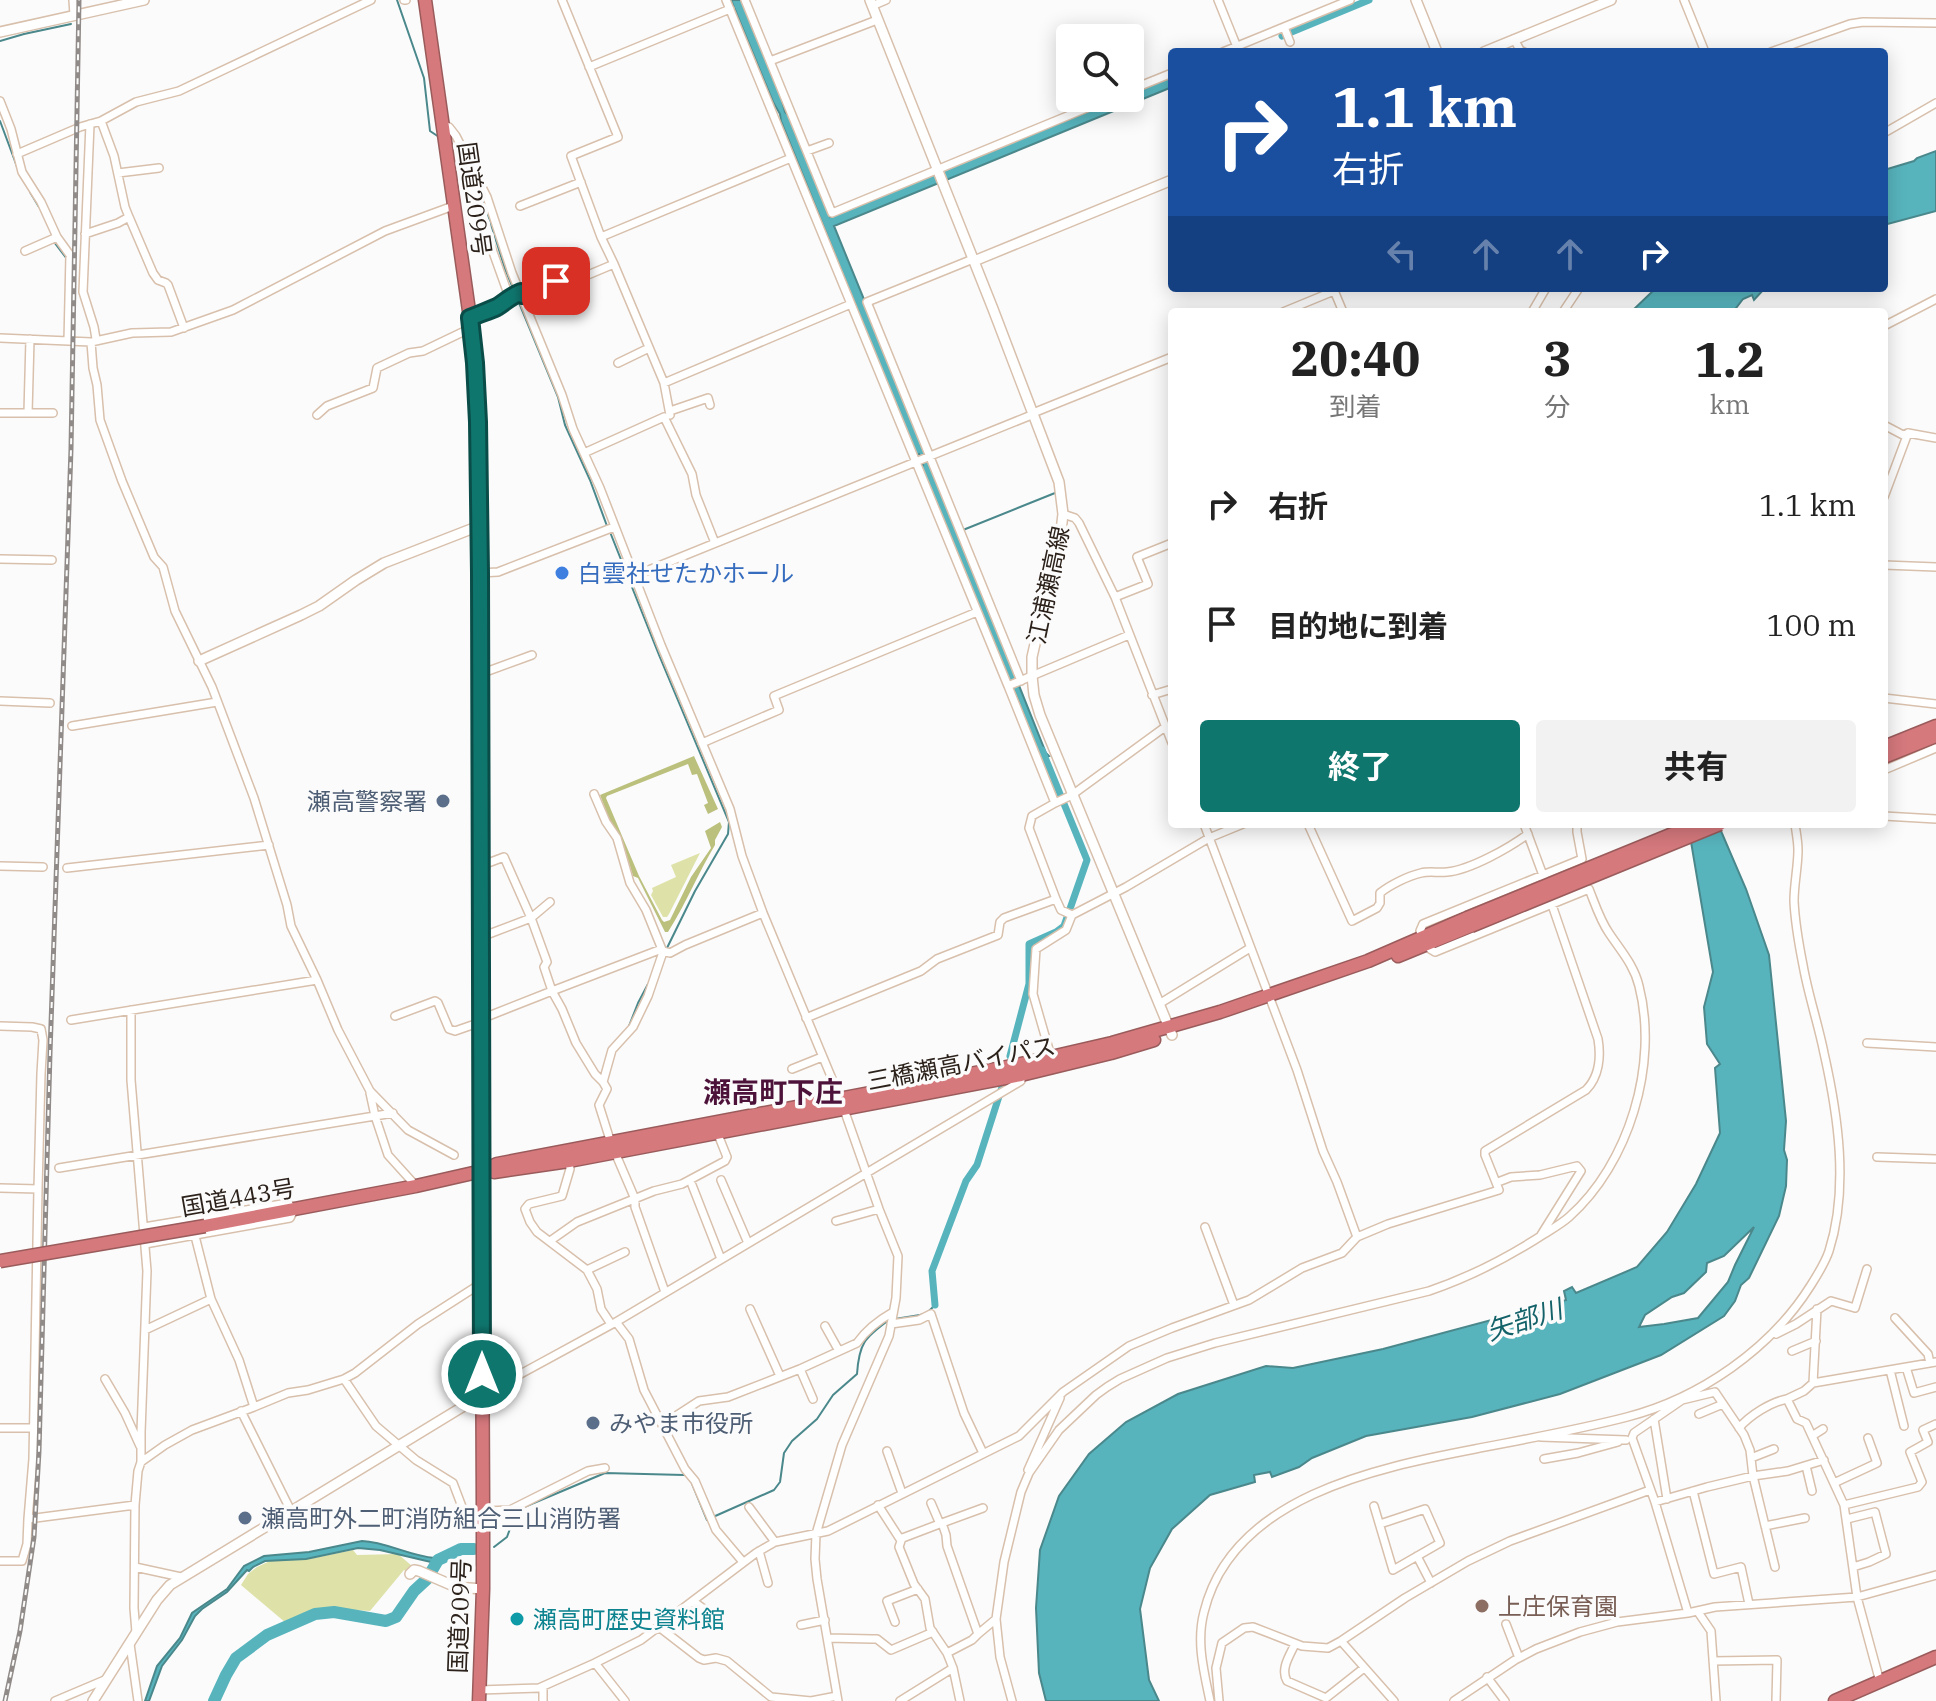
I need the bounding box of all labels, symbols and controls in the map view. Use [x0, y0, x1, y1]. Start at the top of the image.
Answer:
map controls [1056, 24, 1144, 112]
button: search [1056, 24, 1144, 112]
text: 1.1 km [1332, 70, 1517, 142]
icon: right [1200, 80, 1304, 184]
street label: 国道209号 [451, 140, 499, 258]
text: 右折 [1332, 145, 1404, 192]
icon: left [1380, 232, 1424, 276]
icon: ahead [1464, 232, 1508, 276]
icon: ahead [1548, 232, 1592, 276]
icon: right [1632, 232, 1676, 276]
pin [522, 247, 590, 315]
icon: arrive [534, 259, 578, 303]
text: 20:40 [1291, 327, 1420, 389]
text: 3 [1543, 327, 1572, 389]
text: 1.2 [1694, 328, 1765, 390]
text: km [1710, 387, 1750, 421]
text: 到着 [1329, 389, 1381, 423]
text: 分 [1544, 389, 1570, 423]
icon: right [1200, 482, 1244, 526]
text: 1.1 km [1759, 485, 1856, 524]
text: 右折 [1268, 486, 1328, 525]
street label: 江浦瀬高線 [1020, 523, 1076, 647]
place label: 白雲社せたかホール [578, 557, 794, 589]
marker: 白雲社せたかホール [553, 564, 571, 582]
icon: arrive [1200, 602, 1244, 646]
text: 100 m [1766, 605, 1856, 644]
text: 目的地に到着 [1268, 606, 1448, 645]
button: 終了 [1200, 720, 1520, 812]
button: 共有 [1536, 720, 1856, 812]
place label: 瀬高警察署 [307, 785, 427, 817]
marker: 瀬高警察署 [434, 792, 452, 810]
street label: 三橋瀬高バイパス [864, 1029, 1058, 1097]
district label: 瀬高町下庄 [703, 1073, 843, 1110]
street label: 国道443号 [178, 1171, 298, 1223]
water label: 矢部川 [1482, 1290, 1569, 1347]
position arrow [440, 1332, 524, 1416]
place label: みやま市役所 [609, 1407, 753, 1439]
marker: みやま市役所 [584, 1414, 602, 1432]
place label: 瀬高町外二町消防組合三山消防署 [261, 1502, 621, 1534]
marker: 瀬高町外二町消防組合三山消防署 [236, 1509, 254, 1527]
street label: 国道209号 [441, 1558, 477, 1674]
place label: 上庄保育園 [1498, 1590, 1618, 1622]
marker: 上庄保育園 [1473, 1597, 1491, 1615]
place label: 瀬高町歴史資料館 [533, 1603, 725, 1635]
marker: 瀬高町歴史資料館 [508, 1610, 526, 1628]

